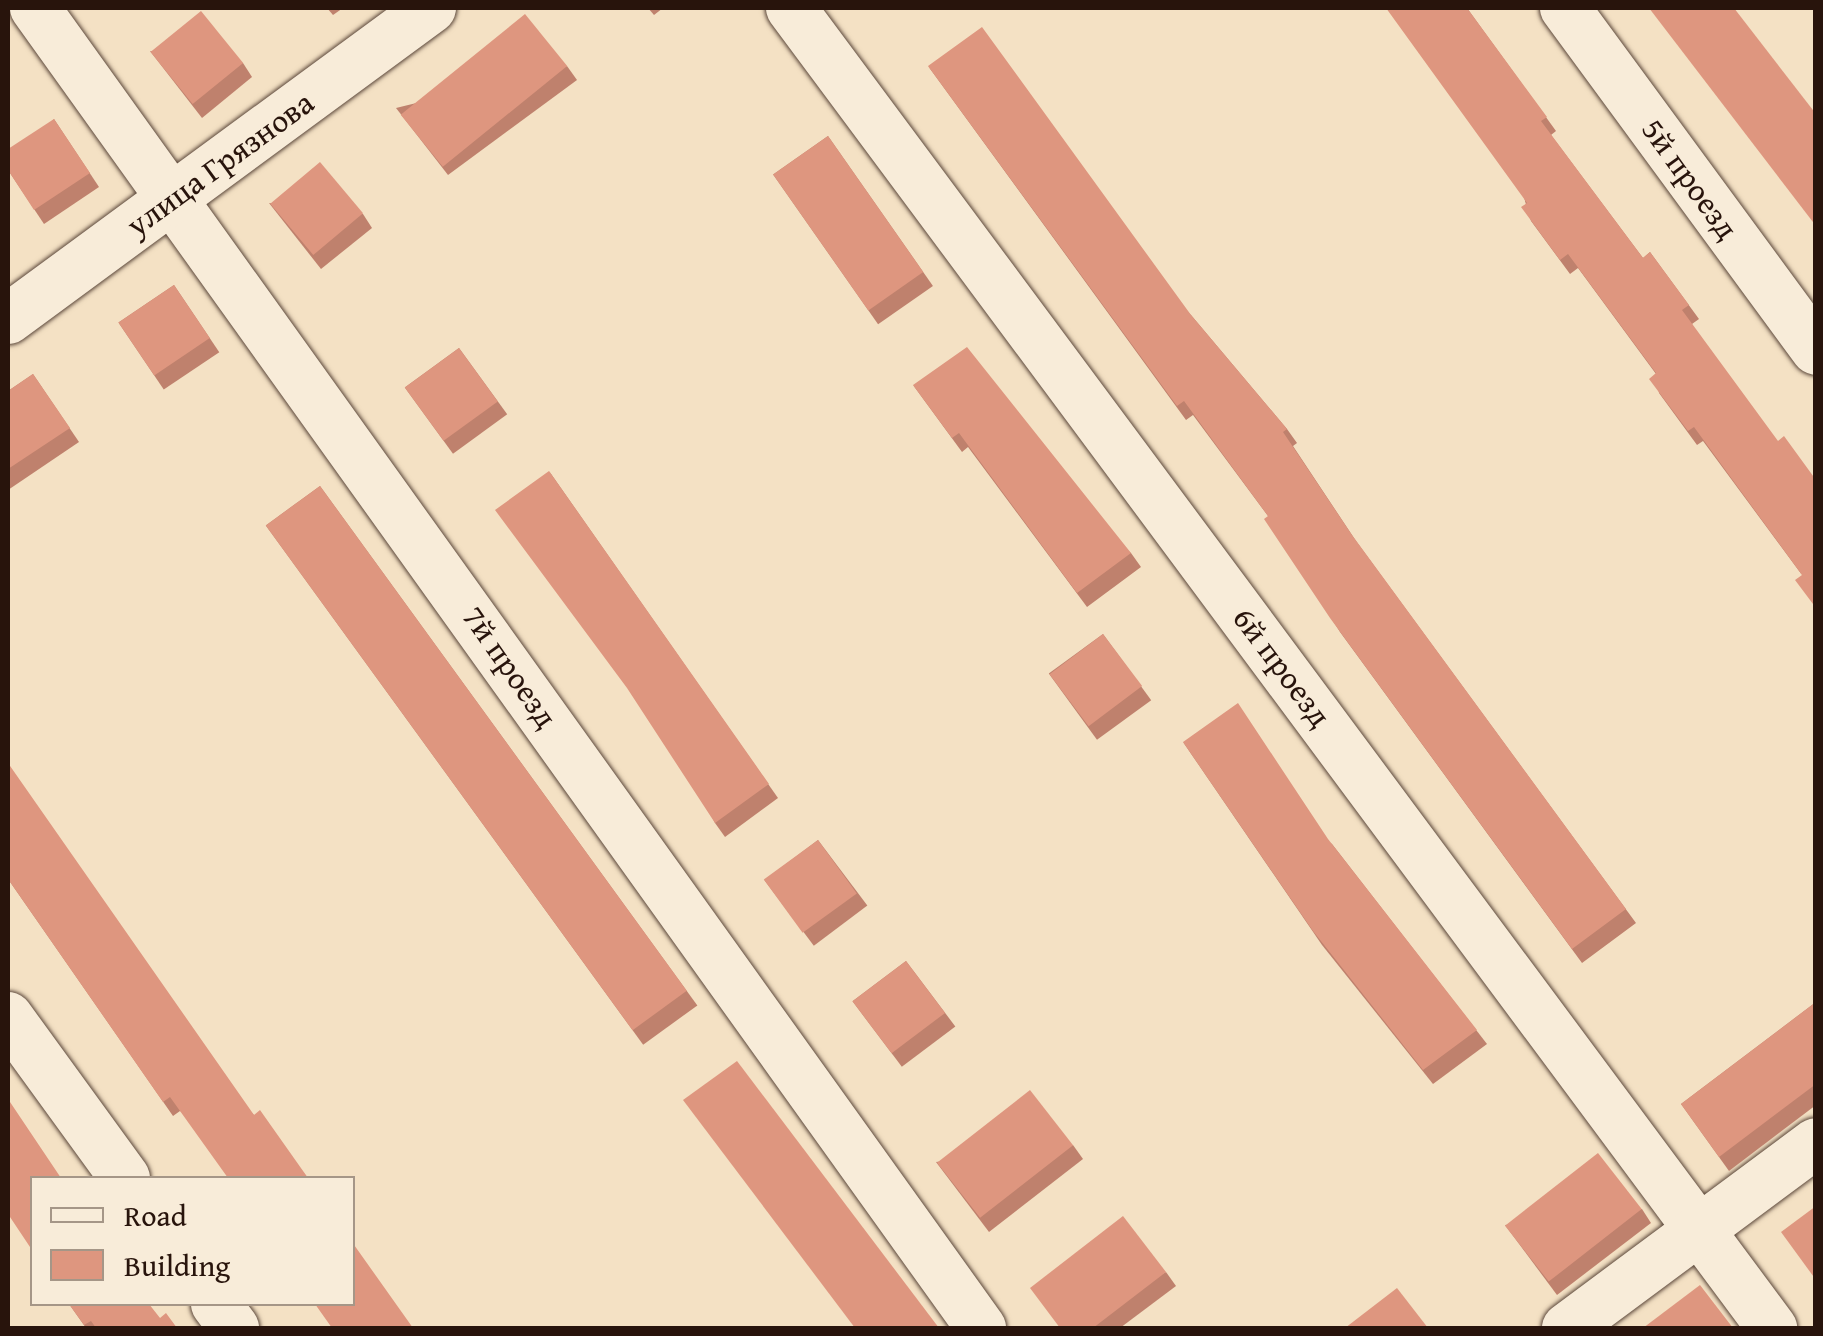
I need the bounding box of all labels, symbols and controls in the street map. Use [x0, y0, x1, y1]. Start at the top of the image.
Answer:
street label: улица Грязнова [119, 83, 321, 245]
street label: 5й проезд [1633, 111, 1747, 247]
street label: 7й проезд [454, 599, 566, 735]
street label: 6й проезд [1225, 600, 1339, 734]
legend [30, 1176, 355, 1306]
text: Road [124, 1193, 187, 1237]
text: Building [124, 1243, 230, 1287]

